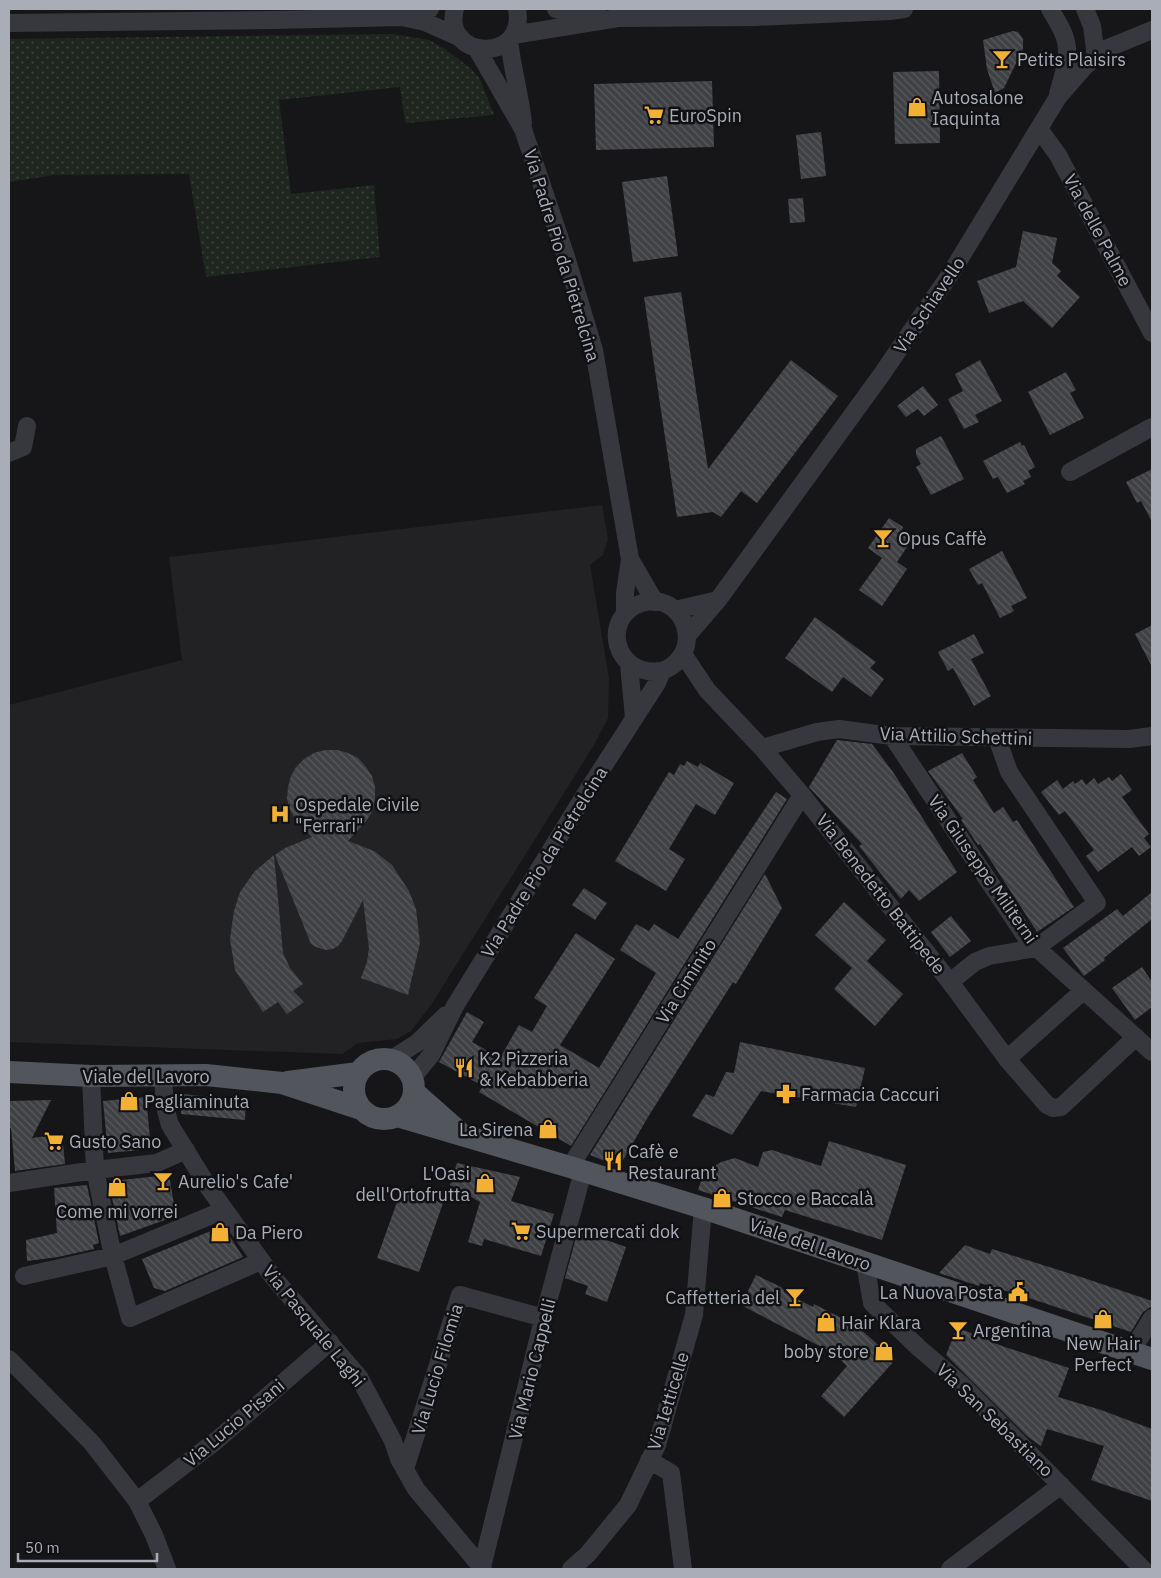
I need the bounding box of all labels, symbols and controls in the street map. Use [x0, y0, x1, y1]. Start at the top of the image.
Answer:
bar icon: Petits Plaisirs [991, 48, 1013, 70]
place label: Petits Plaisirs [1017, 48, 1126, 71]
place label: Autosalone Iaquinta [932, 86, 1024, 130]
shop icon: Autosalone Iaquinta [906, 96, 928, 118]
supermarket icon: EuroSpin [643, 104, 665, 126]
place label: EuroSpin [669, 104, 742, 127]
street label: Via Padre Pio da Pietrelcina [519, 146, 605, 364]
street label: Via delle Palme [1059, 170, 1137, 290]
street label: Via Schiavello [888, 252, 970, 358]
bar icon: Opus Caffè [872, 527, 894, 549]
place label: Opus Caffè [898, 527, 987, 550]
street label: Via Attilio Schettini [879, 722, 1033, 750]
street label: Via Padre Pio da Pietrelcina [476, 762, 613, 962]
street label: Via Giuseppe Militerni [923, 790, 1043, 948]
place label: Ospedale Civile "Ferrari" [295, 793, 420, 837]
hospital icon: Ospedale Civile "Ferrari" [269, 803, 291, 825]
street label: Via Benedetto Battipede [811, 809, 951, 979]
street label: Via Ciminito [651, 934, 721, 1028]
place label: K2 Pizzeria & Kebabberia [479, 1047, 589, 1091]
restaurant icon: K2 Pizzeria & Kebabberia [453, 1057, 475, 1079]
street label: Viale del Lavoro [82, 1065, 210, 1088]
pharmacy icon: Farmacia Caccuri [775, 1083, 797, 1105]
place label: Farmacia Caccuri [801, 1083, 939, 1106]
shop icon: Pagliaminuta [118, 1090, 140, 1112]
place label: Pagliaminuta [144, 1090, 250, 1113]
place label: La Sirena [459, 1118, 533, 1141]
shop icon: La Sirena [537, 1118, 559, 1140]
supermarket icon: Gusto Sano [43, 1130, 65, 1152]
place label: Gusto Sano [69, 1130, 161, 1153]
place label: Cafè e Restaurant [628, 1140, 717, 1184]
restaurant icon: Cafè e Restaurant [602, 1150, 624, 1172]
place label: L'Oasi dell'Ortofrutta [355, 1162, 470, 1206]
bar icon: Aurelio's Cafe' [152, 1170, 174, 1192]
place label: Aurelio's Cafe' [178, 1170, 293, 1193]
shop icon: L'Oasi dell'Ortofrutta [474, 1172, 496, 1194]
shop icon: Come mi vorrei [106, 1176, 128, 1198]
shop icon: Stocco e Baccalà [711, 1187, 733, 1209]
place label: Stocco e Baccalà [737, 1187, 874, 1210]
place label: Come mi vorrei [56, 1200, 178, 1223]
street label: Viale del Lavoro [746, 1212, 874, 1276]
supermarket icon: Supermercati dok [510, 1220, 532, 1242]
place label: Supermercati dok [536, 1220, 680, 1243]
shop icon: Da Piero [209, 1221, 231, 1243]
place label: Da Piero [235, 1221, 303, 1244]
street label: Via Pasquale Laghi [258, 1260, 370, 1392]
place label: La Nuova Posta [880, 1281, 1003, 1304]
public building icon: La Nuova Posta [1007, 1281, 1029, 1303]
place label: Caffetteria del [665, 1286, 780, 1309]
bar icon: Caffetteria del [784, 1286, 806, 1308]
street label: Via Mario Cappelli [503, 1296, 561, 1442]
street label: Via Lucio Filomia [406, 1300, 468, 1437]
shop icon: New Hair Perfect [1092, 1308, 1114, 1330]
shop icon: Hair Klara [815, 1311, 837, 1333]
place label: Hair Klara [841, 1311, 921, 1334]
bar icon: Argentina [947, 1319, 969, 1341]
place label: Argentina [973, 1319, 1051, 1342]
place label: New Hair Perfect [1066, 1332, 1140, 1376]
place label: boby store [784, 1340, 869, 1363]
shop icon: boby store [873, 1340, 895, 1362]
street label: Via Ietticelle [642, 1349, 694, 1453]
street label: Via San Sebastiano [932, 1358, 1058, 1482]
street label: Via Lucio Pisani [179, 1374, 289, 1472]
scale bar [18, 1530, 156, 1562]
text: 50 m [25, 1538, 60, 1557]

